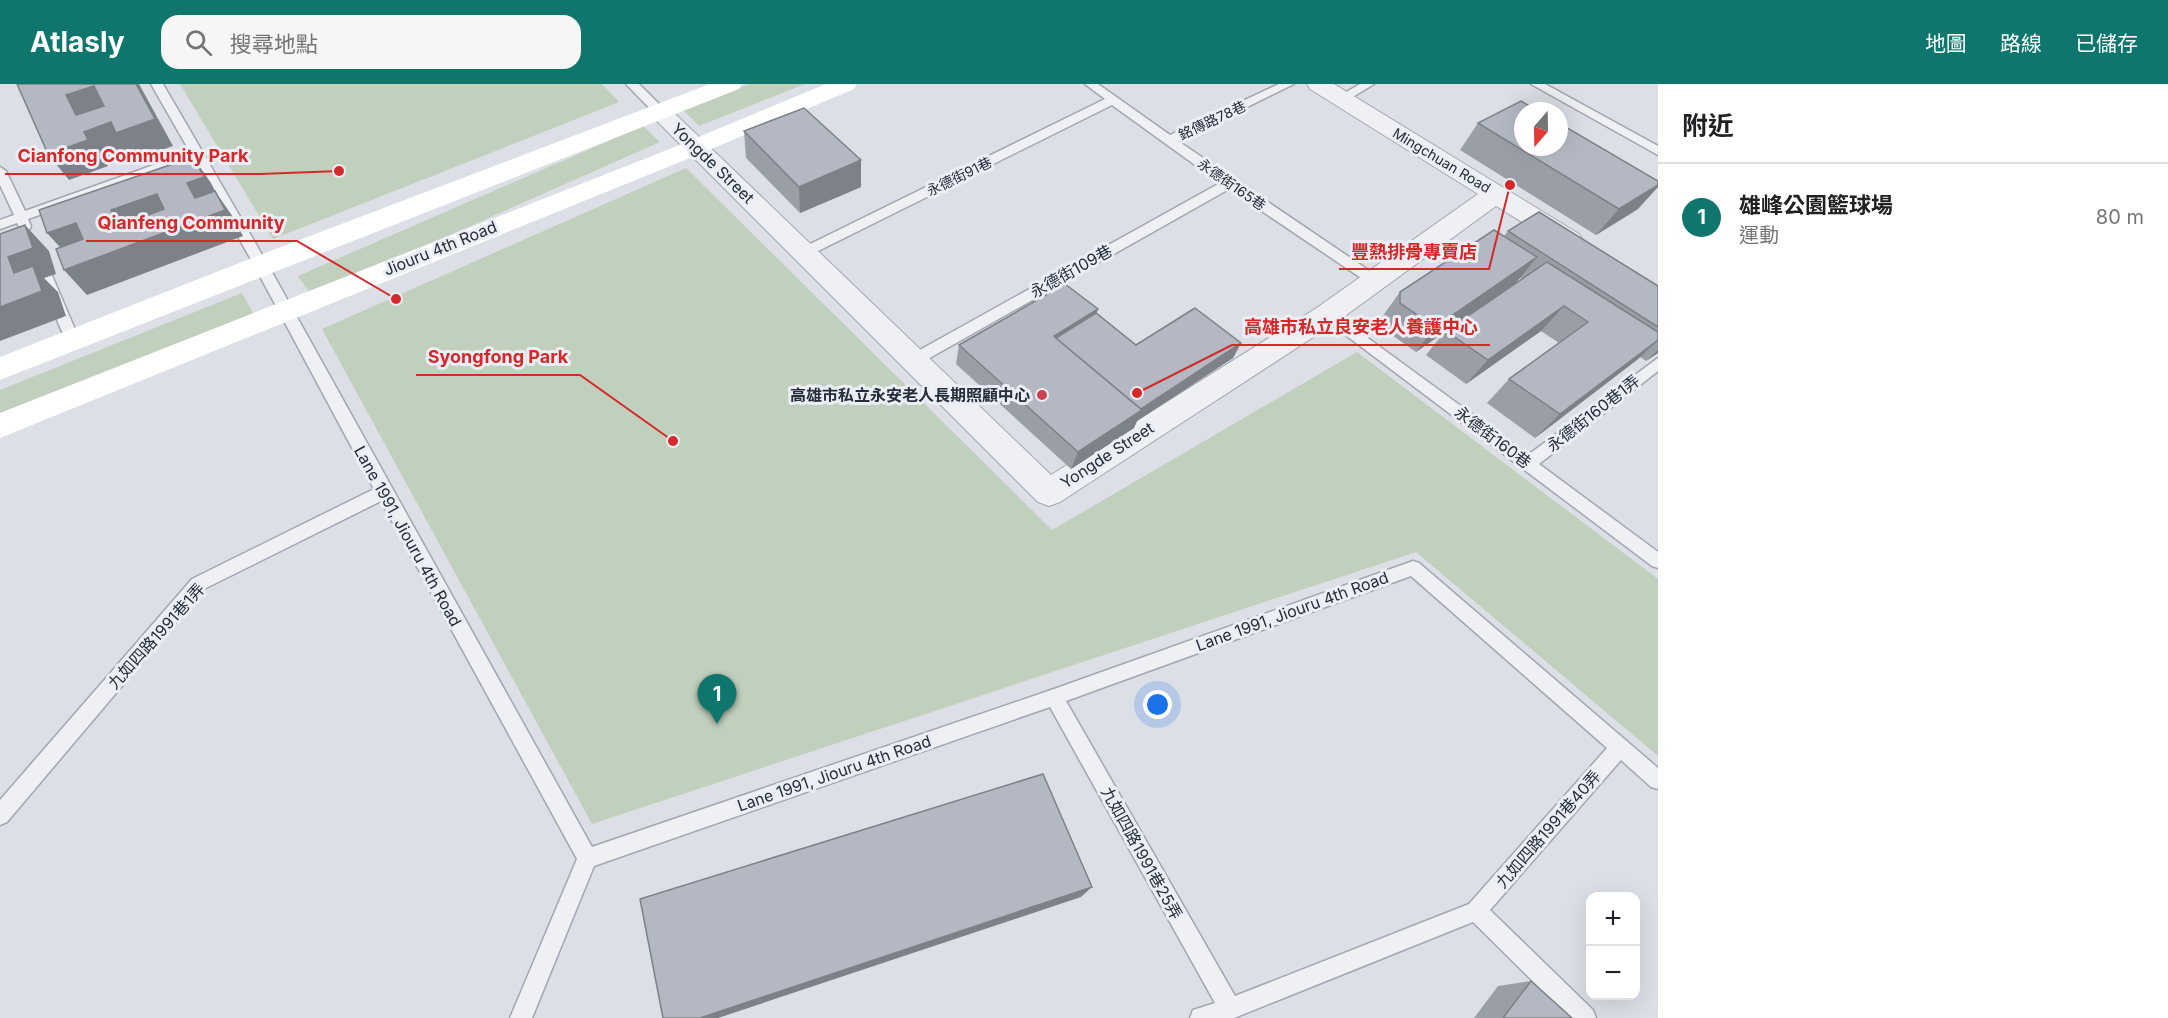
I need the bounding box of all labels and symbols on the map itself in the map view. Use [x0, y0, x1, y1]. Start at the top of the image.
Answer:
street label: 銘傳路78巷 [1176, 97, 1248, 143]
north arrow [1514, 102, 1568, 156]
street label: Yongde Street [667, 119, 759, 207]
street label: Mingchuan Road [1390, 124, 1494, 196]
callout: Cianfong Community Park [5, 138, 260, 174]
text: Cianfong Community Park [17, 145, 249, 166]
street label: 永德街91巷 [924, 153, 994, 199]
street label: 永德街165巷 [1195, 154, 1269, 214]
callout: Qianfeng Community [86, 205, 297, 241]
text: Qianfeng Community [97, 212, 285, 233]
street label: Jiouru 4th Road [381, 216, 499, 280]
callout: 豐熱排骨專賣店 [1339, 233, 1489, 269]
street label: 永德街109巷 [1027, 240, 1115, 302]
text: 豐熱排骨專賣店 [1351, 241, 1477, 262]
callout: 高雄市私立良安老人養護中心 [1232, 309, 1490, 345]
text: 高雄市私立良安老人養護中心 [1244, 316, 1478, 337]
callout: Syongfong Park [416, 339, 580, 375]
text: Syongfong Park [428, 346, 569, 367]
street label: 永德街160巷1弄 [1542, 370, 1644, 456]
place label: 高雄市私立永安老人長期照顧中心 [790, 385, 1030, 405]
marker: 高雄市私立永安老人長期照顧中心 [1035, 388, 1049, 402]
street label: 永德街160巷 [1451, 402, 1535, 472]
street label: Yongde Street [1057, 417, 1157, 493]
street label: Lane 1991, Jiouru 4th Road [350, 442, 466, 630]
street label: Lane 1991, Jiouru 4th Road [1193, 567, 1391, 655]
street label: 九如四路1991巷1弄 [103, 579, 209, 693]
pin: 1 [698, 674, 736, 724]
your location [1143, 690, 1172, 719]
street label: Lane 1991, Jiouru 4th Road [735, 730, 933, 816]
street label: 九如四路1991巷40弄 [1491, 766, 1605, 892]
street label: 九如四路1991巷25弄 [1097, 783, 1187, 923]

